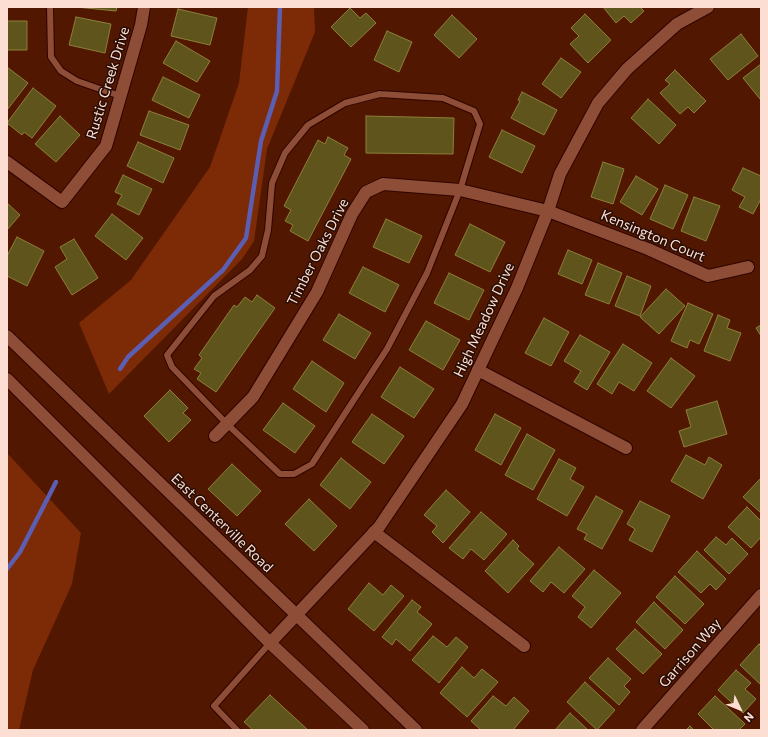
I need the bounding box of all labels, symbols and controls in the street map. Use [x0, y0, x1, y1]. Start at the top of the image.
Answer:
street label: Rustic Creek Drive [83, 25, 133, 141]
street label: Timber Oaks Drive [284, 196, 352, 308]
street label: Kensington Court [598, 206, 708, 266]
street label: High Meadow Drive [450, 260, 518, 380]
street label: East Centerville Road [168, 470, 276, 576]
street label: Garrison Way [656, 615, 724, 691]
north arrow [720, 689, 760, 729]
text: N [742, 710, 757, 725]

